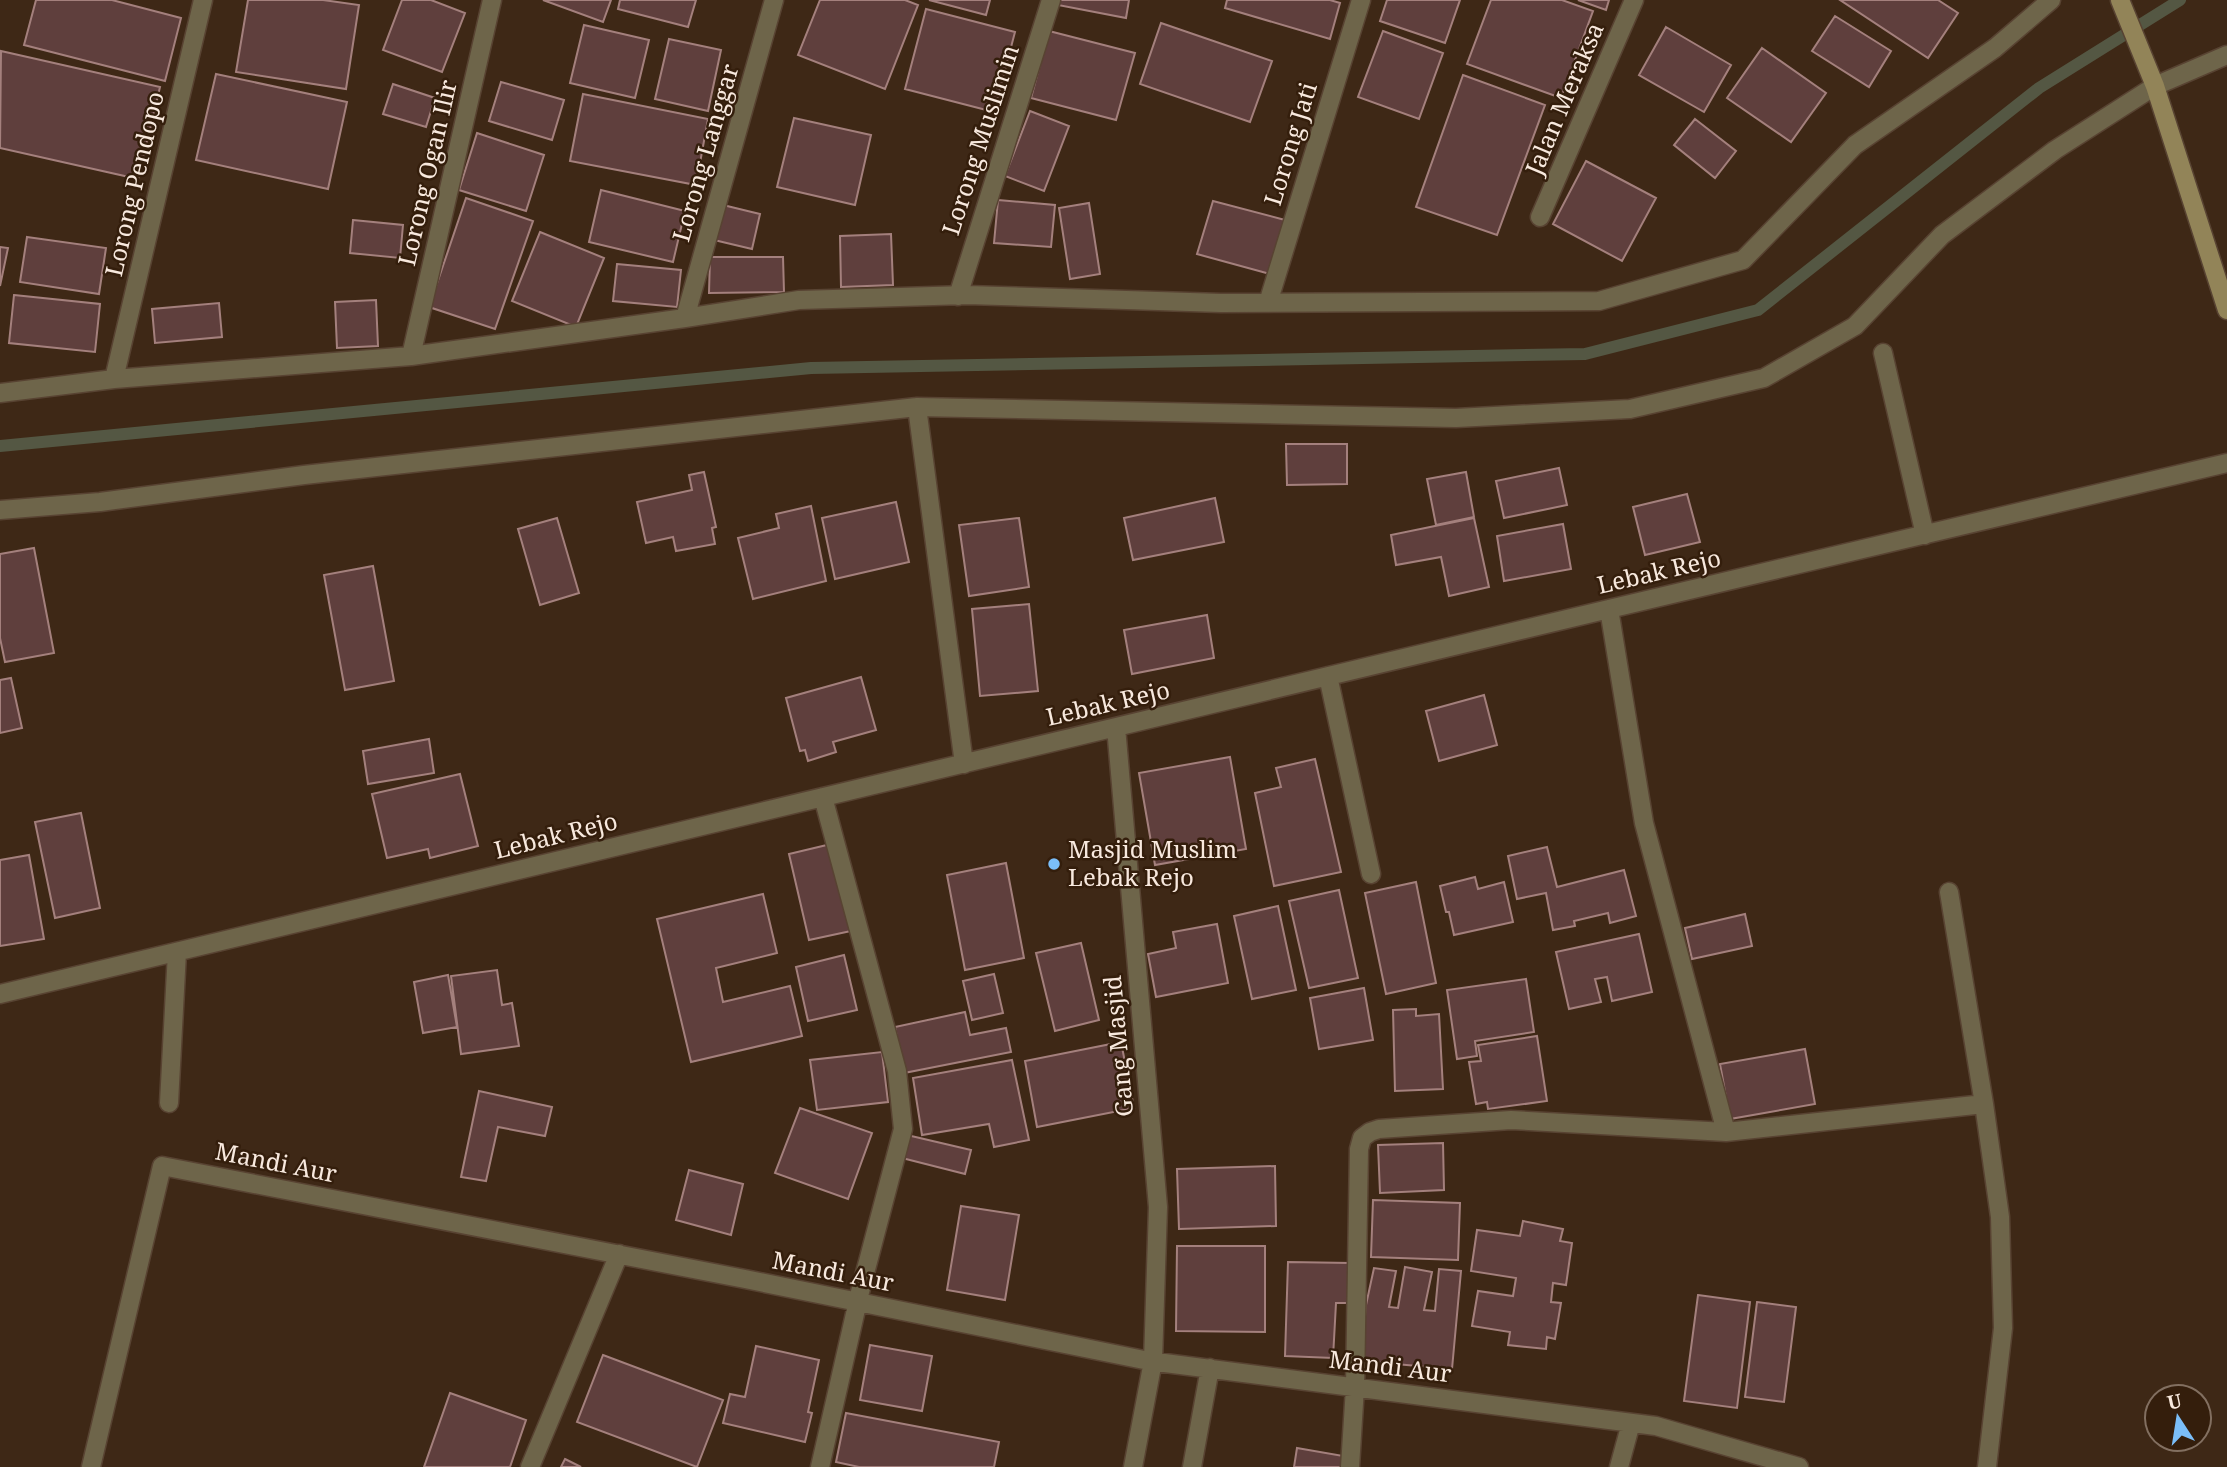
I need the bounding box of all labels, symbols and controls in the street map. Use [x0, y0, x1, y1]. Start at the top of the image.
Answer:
street label: Jalan Meraksa [1516, 17, 1611, 181]
street label: Lorong Muslimin [933, 40, 1026, 239]
street label: Lorong Langgar [663, 60, 746, 245]
street label: Lorong Ogan Ilir [389, 76, 464, 269]
street label: Lorong Jati [1255, 78, 1324, 209]
street label: Lorong Pendopo [96, 88, 171, 279]
street label: Lebak Rejo [1594, 540, 1724, 601]
street label: Lebak Rejo [1043, 672, 1173, 733]
street label: Lebak Rejo [491, 803, 621, 866]
place label: Masjid Muslim Lebak Rejo [1068, 832, 1237, 893]
marker: Masjid Muslim Lebak Rejo [1046, 856, 1062, 872]
street label: Gang Masjid [1095, 974, 1140, 1118]
street label: Mandi Aur [213, 1134, 340, 1189]
street label: Mandi Aur [770, 1243, 897, 1298]
street label: Mandi Aur [1327, 1342, 1453, 1389]
north arrow [2143, 1383, 2213, 1453]
text: U [2165, 1387, 2184, 1416]

